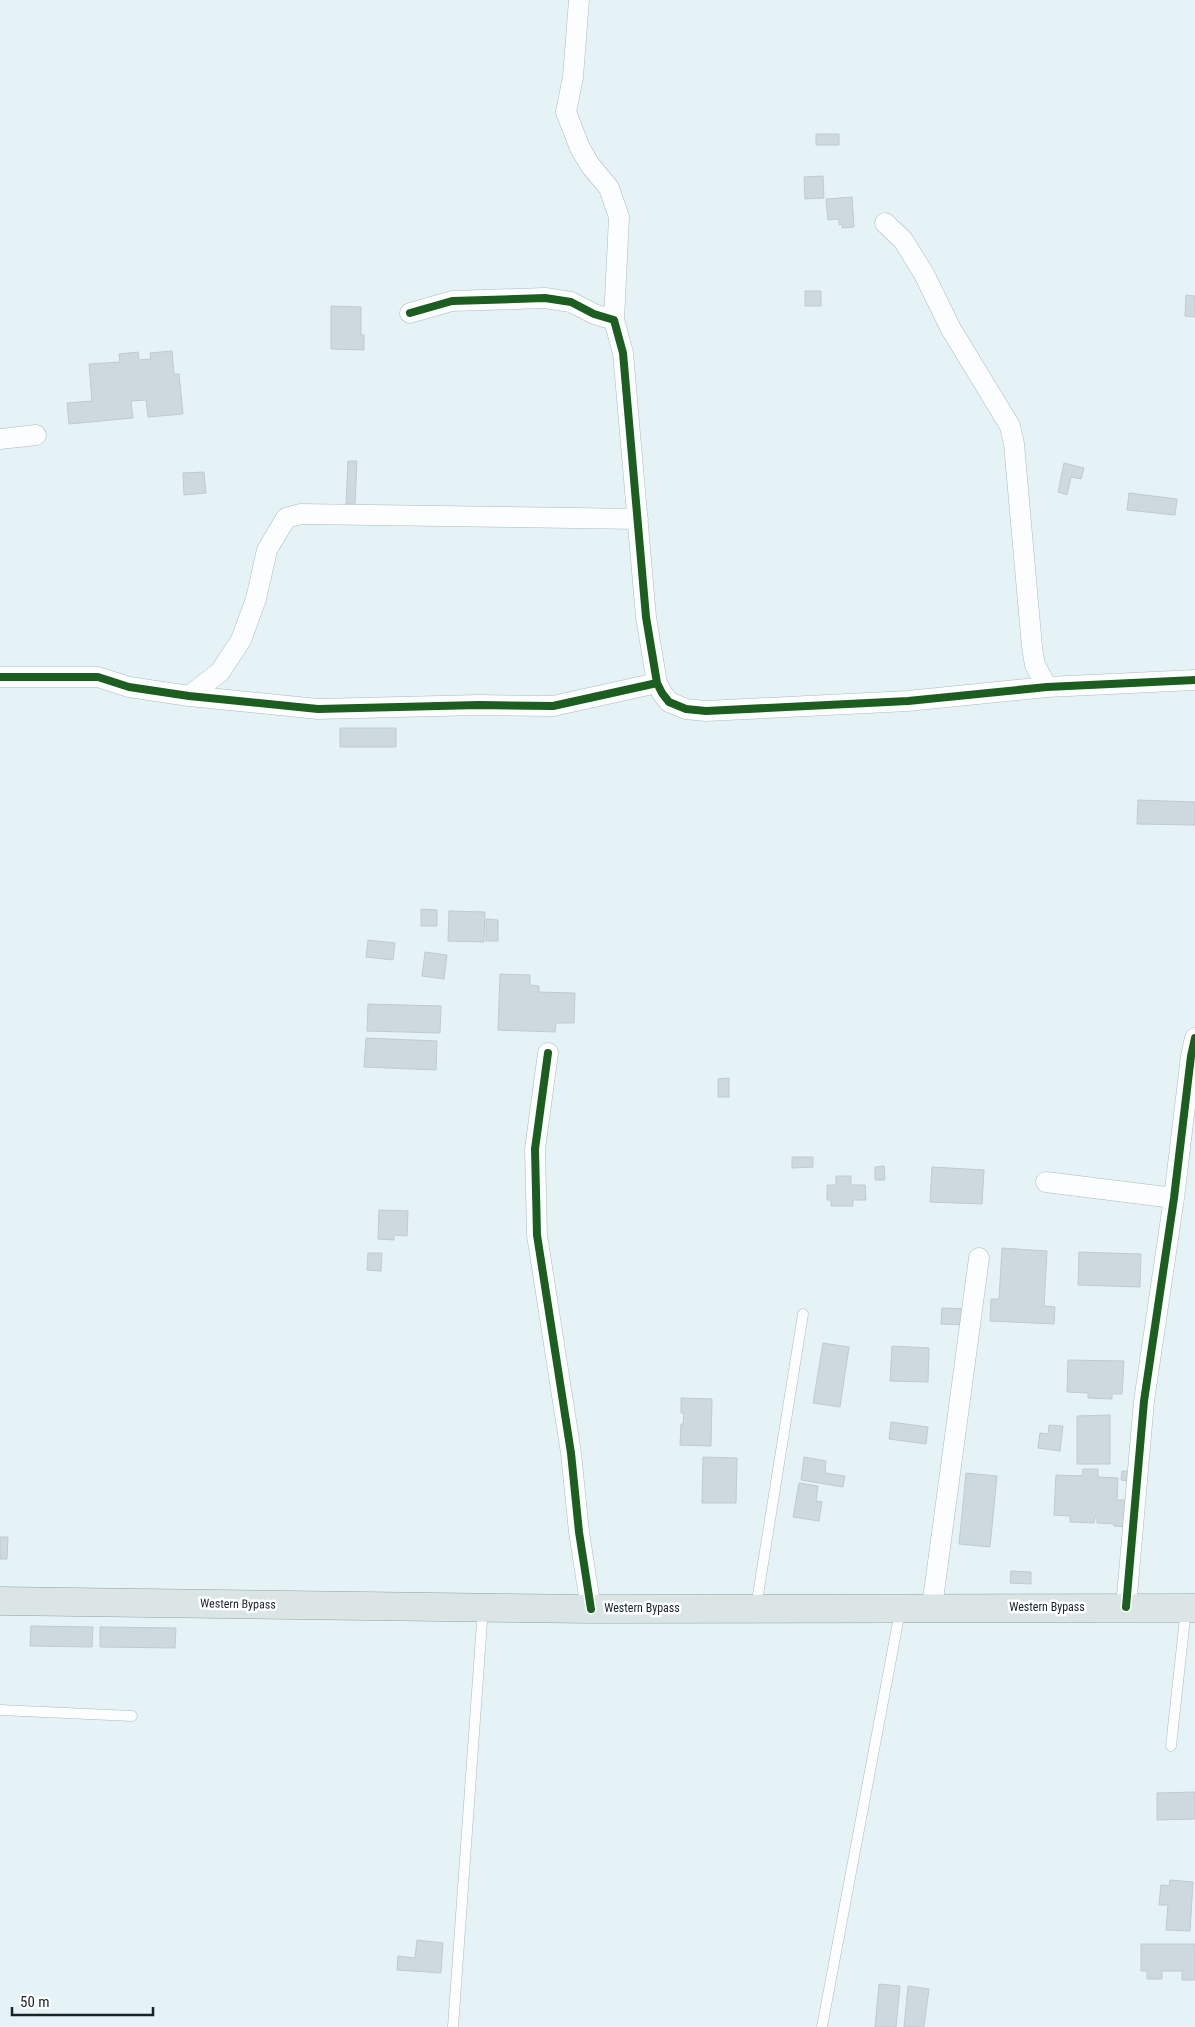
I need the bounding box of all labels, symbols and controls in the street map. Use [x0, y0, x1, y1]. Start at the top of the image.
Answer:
street label: Western Bypass [200, 1596, 276, 1612]
street label: Western Bypass [1009, 1600, 1085, 1614]
street label: Western Bypass [604, 1601, 680, 1615]
scale bar [12, 1984, 154, 2016]
text: 50 m [20, 1993, 50, 2011]

